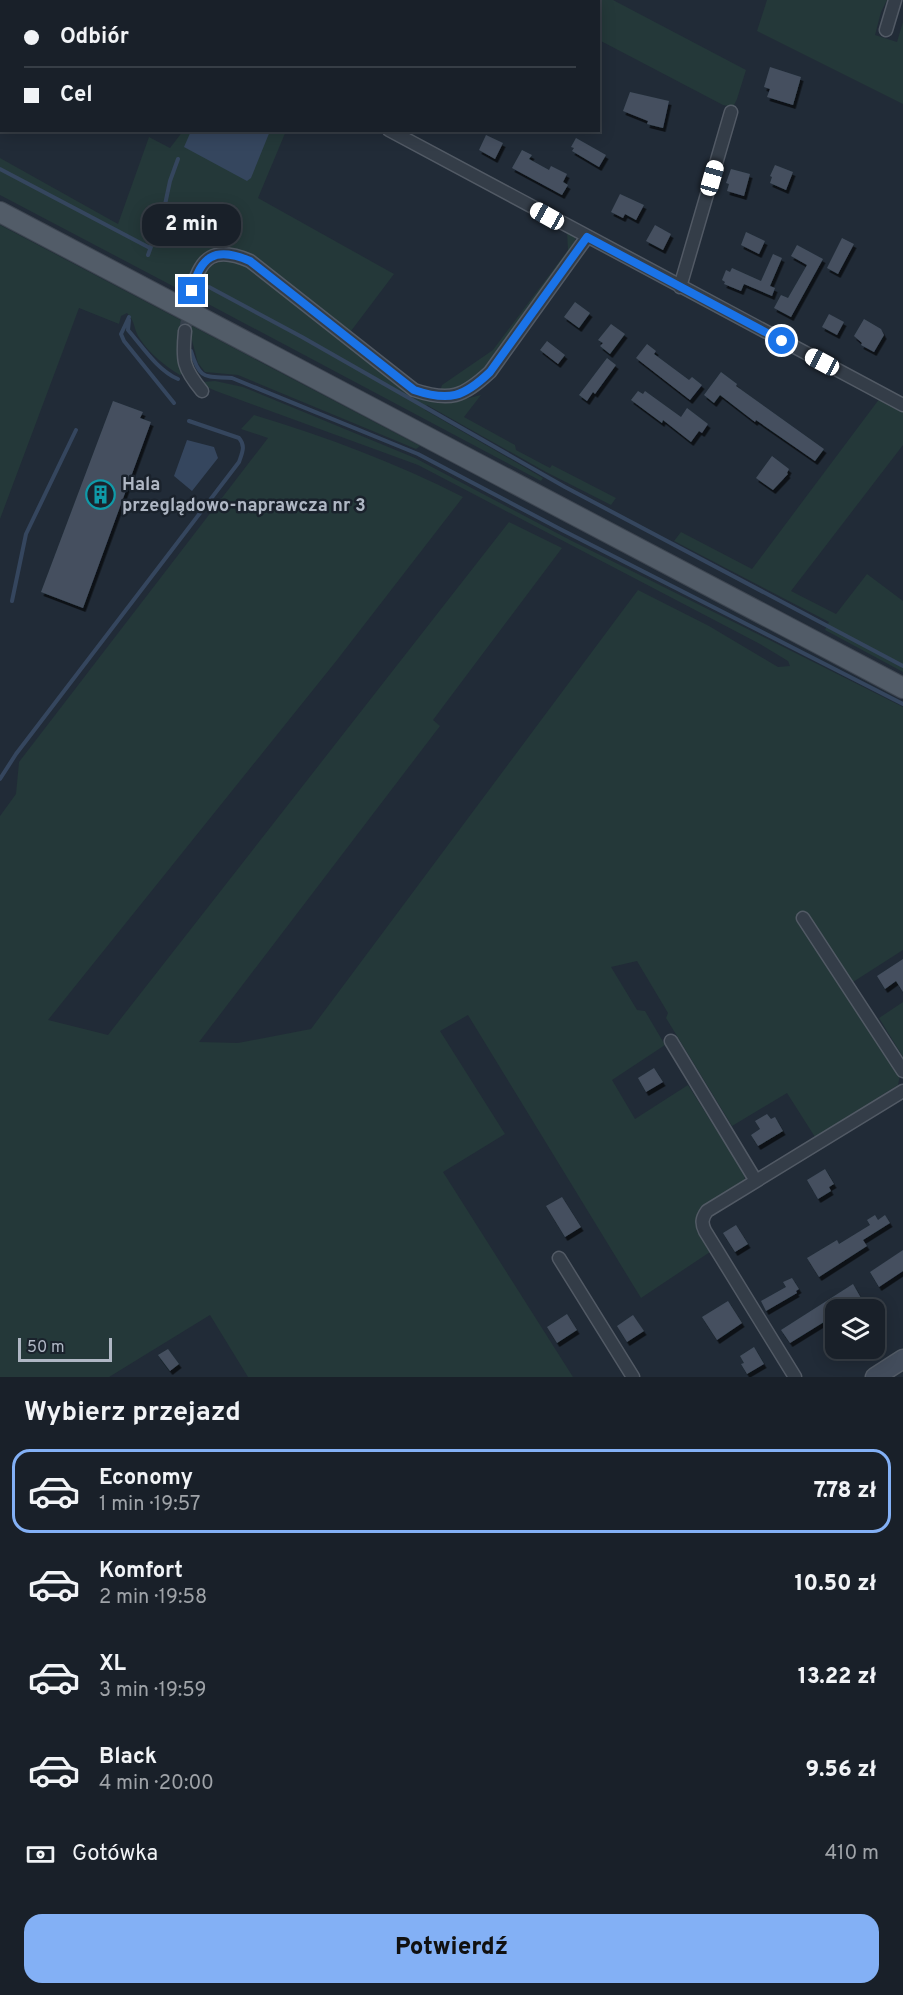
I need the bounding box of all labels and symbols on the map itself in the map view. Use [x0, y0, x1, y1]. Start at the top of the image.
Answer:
car [698, 158, 726, 198]
car [527, 199, 567, 233]
callout: 2 min [142, 204, 242, 246]
route end [178, 277, 205, 304]
route start [768, 327, 795, 354]
car [802, 346, 842, 378]
place label: Hala przeglądowo-naprawcza nr 3 [122, 474, 366, 518]
building icon: Hala przeglądowo-naprawcza nr 3 [85, 479, 117, 511]
scale bar [18, 1335, 112, 1362]

